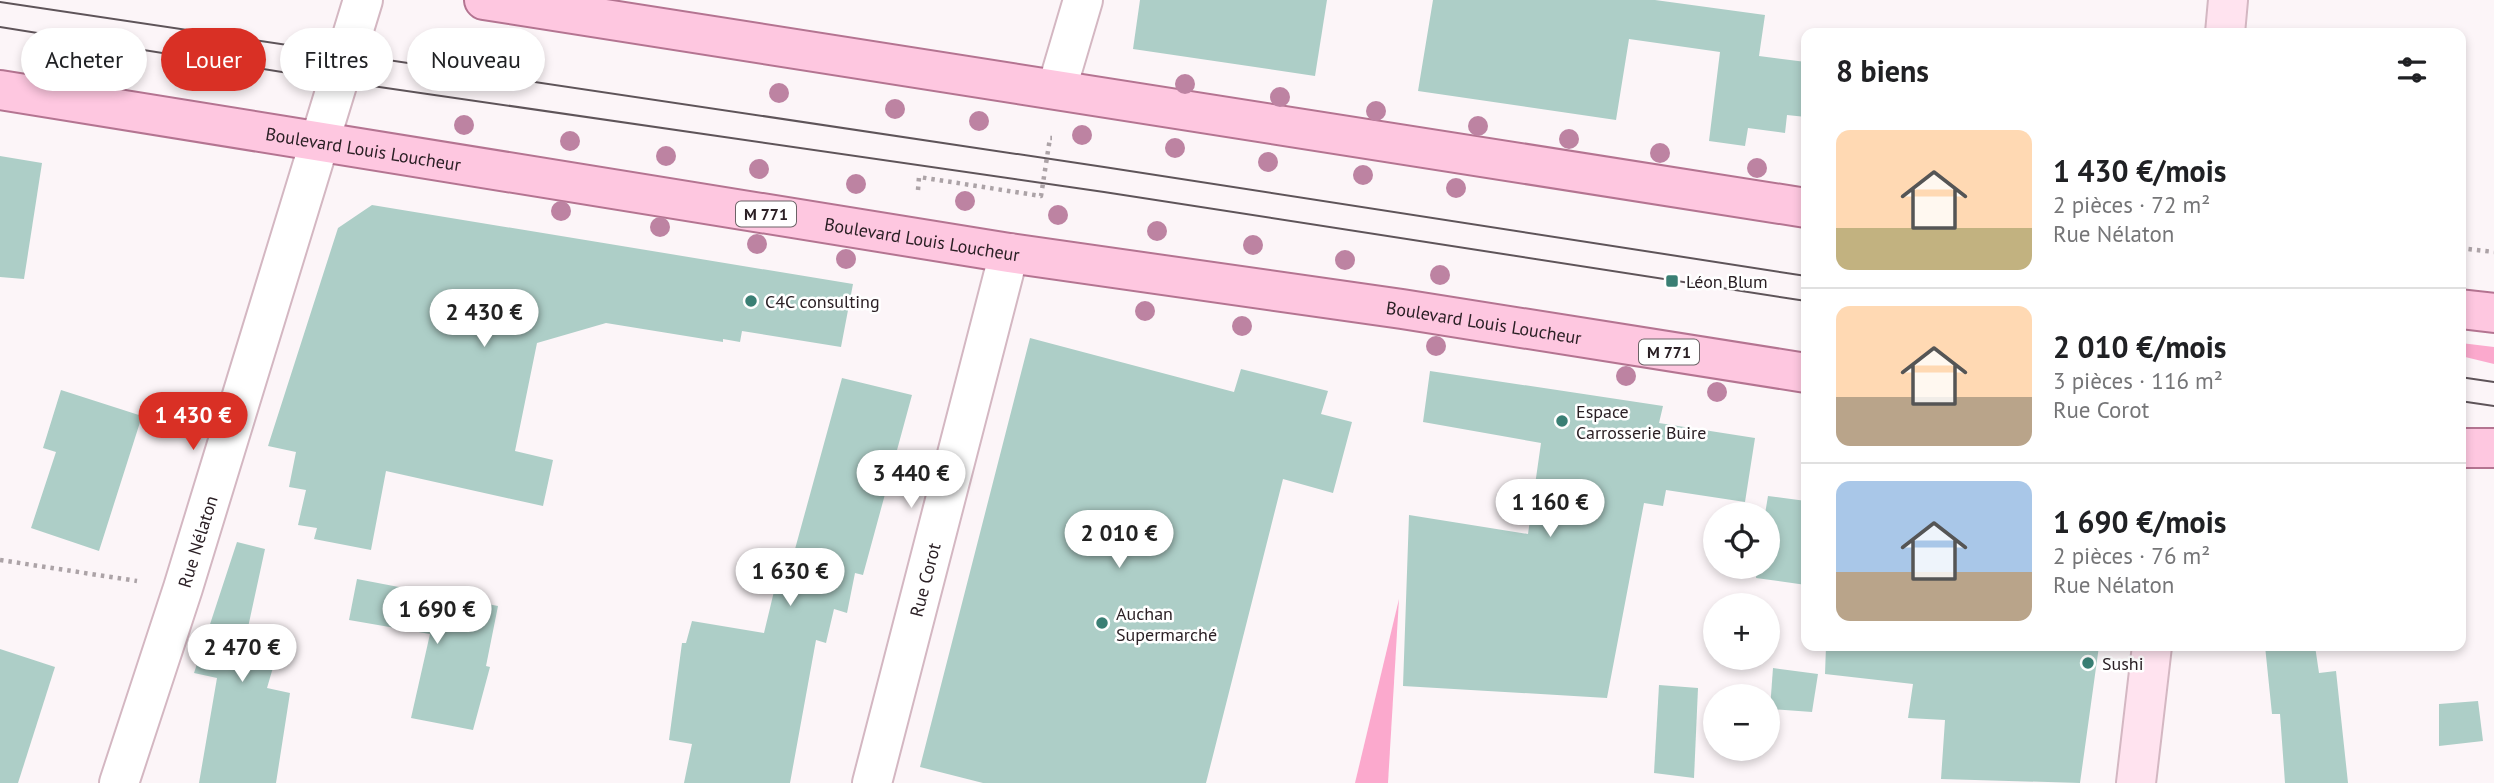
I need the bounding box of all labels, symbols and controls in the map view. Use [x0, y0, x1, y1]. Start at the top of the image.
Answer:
chip: Acheter [21, 28, 147, 91]
chip: Louer [161, 28, 266, 91]
chip: Filtres [280, 28, 393, 91]
chip: Nouveau [407, 28, 545, 91]
text: 8 biens [1836, 51, 1929, 90]
icon: filters [2393, 51, 2431, 89]
street label: Boulevard Louis Loucheur [264, 122, 463, 176]
text: 1 430 €/mois [2053, 151, 2226, 190]
icon: home [1892, 158, 1976, 242]
text: 2 pièces · 72 m² [2053, 190, 2210, 219]
road number: M 771 [736, 202, 796, 227]
street label: Boulevard Louis Loucheur [823, 212, 1021, 266]
text: Rue Nélaton [2053, 219, 2174, 248]
place label: Léon Blum [1686, 270, 1768, 293]
marker: Léon Blum [1664, 273, 1680, 289]
pin: 2 430 € [419, 290, 549, 349]
place label: C4C consulting [765, 290, 880, 313]
marker: C4C consulting [743, 293, 759, 309]
street label: Boulevard Louis Loucheur [1385, 295, 1583, 349]
text: 2 430 € [446, 297, 522, 326]
text: 2 010 €/mois [2053, 327, 2226, 366]
icon: home [1892, 334, 1976, 418]
road number: M 771 [1639, 340, 1699, 364]
text: 3 pièces · 116 m² [2053, 366, 2223, 395]
pin: 1 430 € [128, 392, 258, 452]
text: Rue Corot [2053, 395, 2149, 424]
text: 1 430 € [155, 400, 231, 429]
place label: Espace Carrosserie Buire [1576, 400, 1706, 444]
marker: Espace Carrosserie Buire [1554, 413, 1570, 429]
pin: 3 440 € [846, 450, 976, 510]
text: 3 440 € [873, 458, 949, 487]
pin: 1 160 € [1485, 480, 1615, 539]
text: 1 160 € [1512, 487, 1588, 516]
street label: Rue Nélaton [172, 493, 222, 590]
map controls [1703, 502, 1780, 761]
button: locate [1703, 502, 1780, 579]
text: 1 690 €/mois [2053, 502, 2226, 541]
icon: home [1892, 509, 1976, 593]
pin: 2 010 € [1054, 510, 1184, 570]
text: 2 010 € [1081, 518, 1157, 547]
street label: Rue Corot [904, 540, 945, 619]
text: 2 pièces · 76 m² [2053, 541, 2210, 570]
pin: 1 630 € [725, 548, 855, 608]
text: 1 630 € [752, 556, 828, 585]
text: Rue Nélaton [2053, 570, 2174, 599]
pin: 1 690 € [372, 586, 502, 646]
button: + [1703, 593, 1780, 670]
text: 1 690 € [399, 594, 475, 623]
place label: Auchan Supermarché [1116, 602, 1217, 646]
marker: Auchan Supermarché [1094, 615, 1110, 631]
pin: 2 470 € [177, 624, 307, 684]
text: 2 470 € [204, 632, 280, 661]
place label: Sushi [2102, 652, 2144, 675]
marker: Sushi [2080, 655, 2096, 671]
button: − [1703, 684, 1780, 761]

